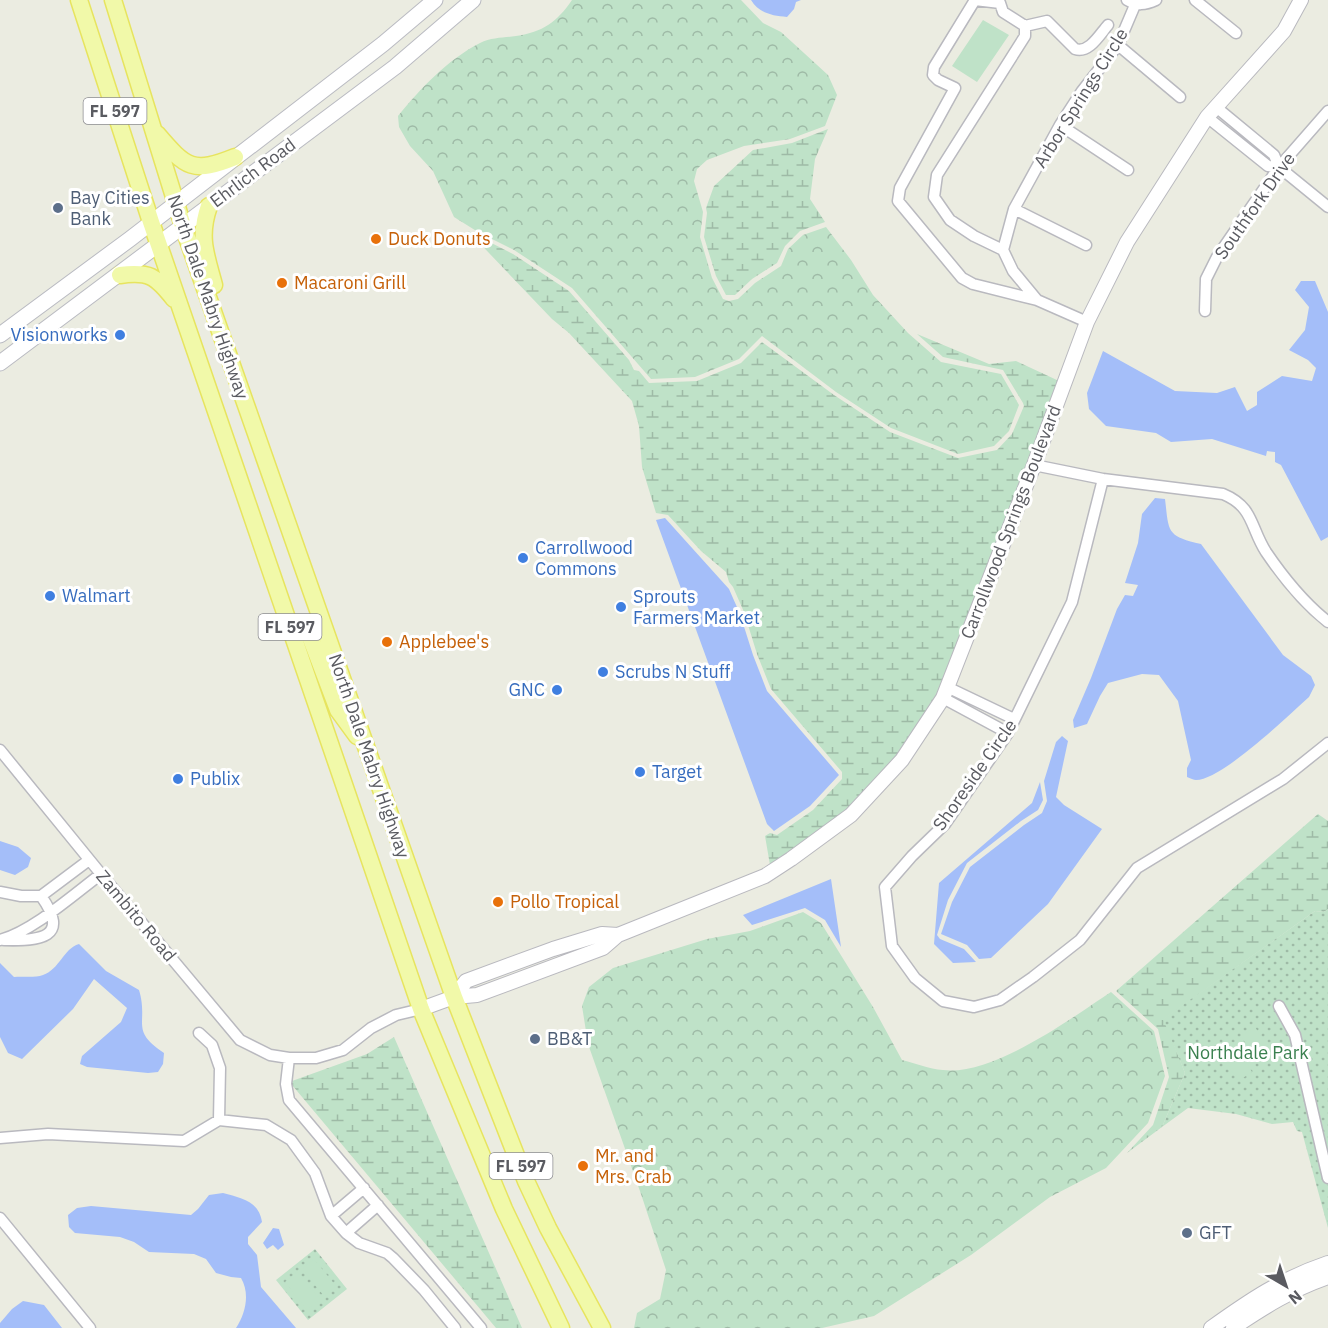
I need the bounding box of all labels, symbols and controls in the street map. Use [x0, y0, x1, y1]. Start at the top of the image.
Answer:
street label: Arbor Springs Circle [1028, 24, 1133, 172]
road number: FL 597 [84, 98, 146, 124]
street label: Ehrlich Road [205, 133, 300, 212]
street label: Southfork Drive [1209, 148, 1300, 264]
place label: Bay Cities Bank [70, 186, 150, 230]
street label: North Dale Mabry Highway [163, 192, 254, 402]
marker: Bay Cities Bank [51, 201, 65, 215]
place label: Duck Donuts [388, 227, 491, 250]
marker: Duck Donuts [369, 232, 383, 246]
place label: Macaroni Grill [294, 271, 406, 294]
marker: Macaroni Grill [275, 276, 289, 290]
place label: Visionworks [11, 323, 108, 346]
marker: Visionworks [113, 328, 127, 342]
street label: Carrollwood Springs Boulevard [955, 402, 1066, 642]
place label: Carrollwood Commons [535, 536, 633, 580]
marker: Carrollwood Commons [516, 551, 530, 565]
place label: Walmart [62, 584, 131, 607]
place label: Sprouts Farmers Market [633, 585, 760, 629]
marker: Walmart [43, 589, 57, 603]
marker: Sprouts Farmers Market [614, 600, 628, 614]
road number: FL 597 [258, 614, 322, 640]
place label: Applebee's [399, 630, 489, 653]
marker: Applebee's [380, 635, 394, 649]
street label: North Dale Mabry Highway [324, 651, 415, 861]
place label: Scrubs N Stuff [615, 660, 731, 683]
marker: Scrubs N Stuff [596, 665, 610, 679]
place label: GNC [509, 678, 545, 701]
marker: GNC [550, 683, 564, 697]
street label: Shoreside Circle [928, 714, 1022, 835]
place label: Target [652, 760, 702, 783]
marker: Target [633, 765, 647, 779]
place label: Publix [190, 767, 240, 790]
marker: Publix [171, 772, 185, 786]
street label: Zambito Road [91, 865, 181, 966]
place label: Pollo Tropical [510, 890, 619, 913]
marker: Pollo Tropical [491, 895, 505, 909]
place label: BB&T [547, 1027, 592, 1050]
marker: BB&T [528, 1032, 542, 1046]
park label: Northdale Park [1187, 1041, 1309, 1064]
place label: Mr. and Mrs. Crab [595, 1144, 672, 1188]
road number: FL 597 [490, 1153, 552, 1179]
marker: Mr. and Mrs. Crab [576, 1159, 590, 1173]
place label: GFT [1199, 1221, 1232, 1244]
marker: GFT [1180, 1226, 1194, 1240]
north arrow [1256, 1256, 1316, 1316]
text: N [1285, 1286, 1306, 1309]

